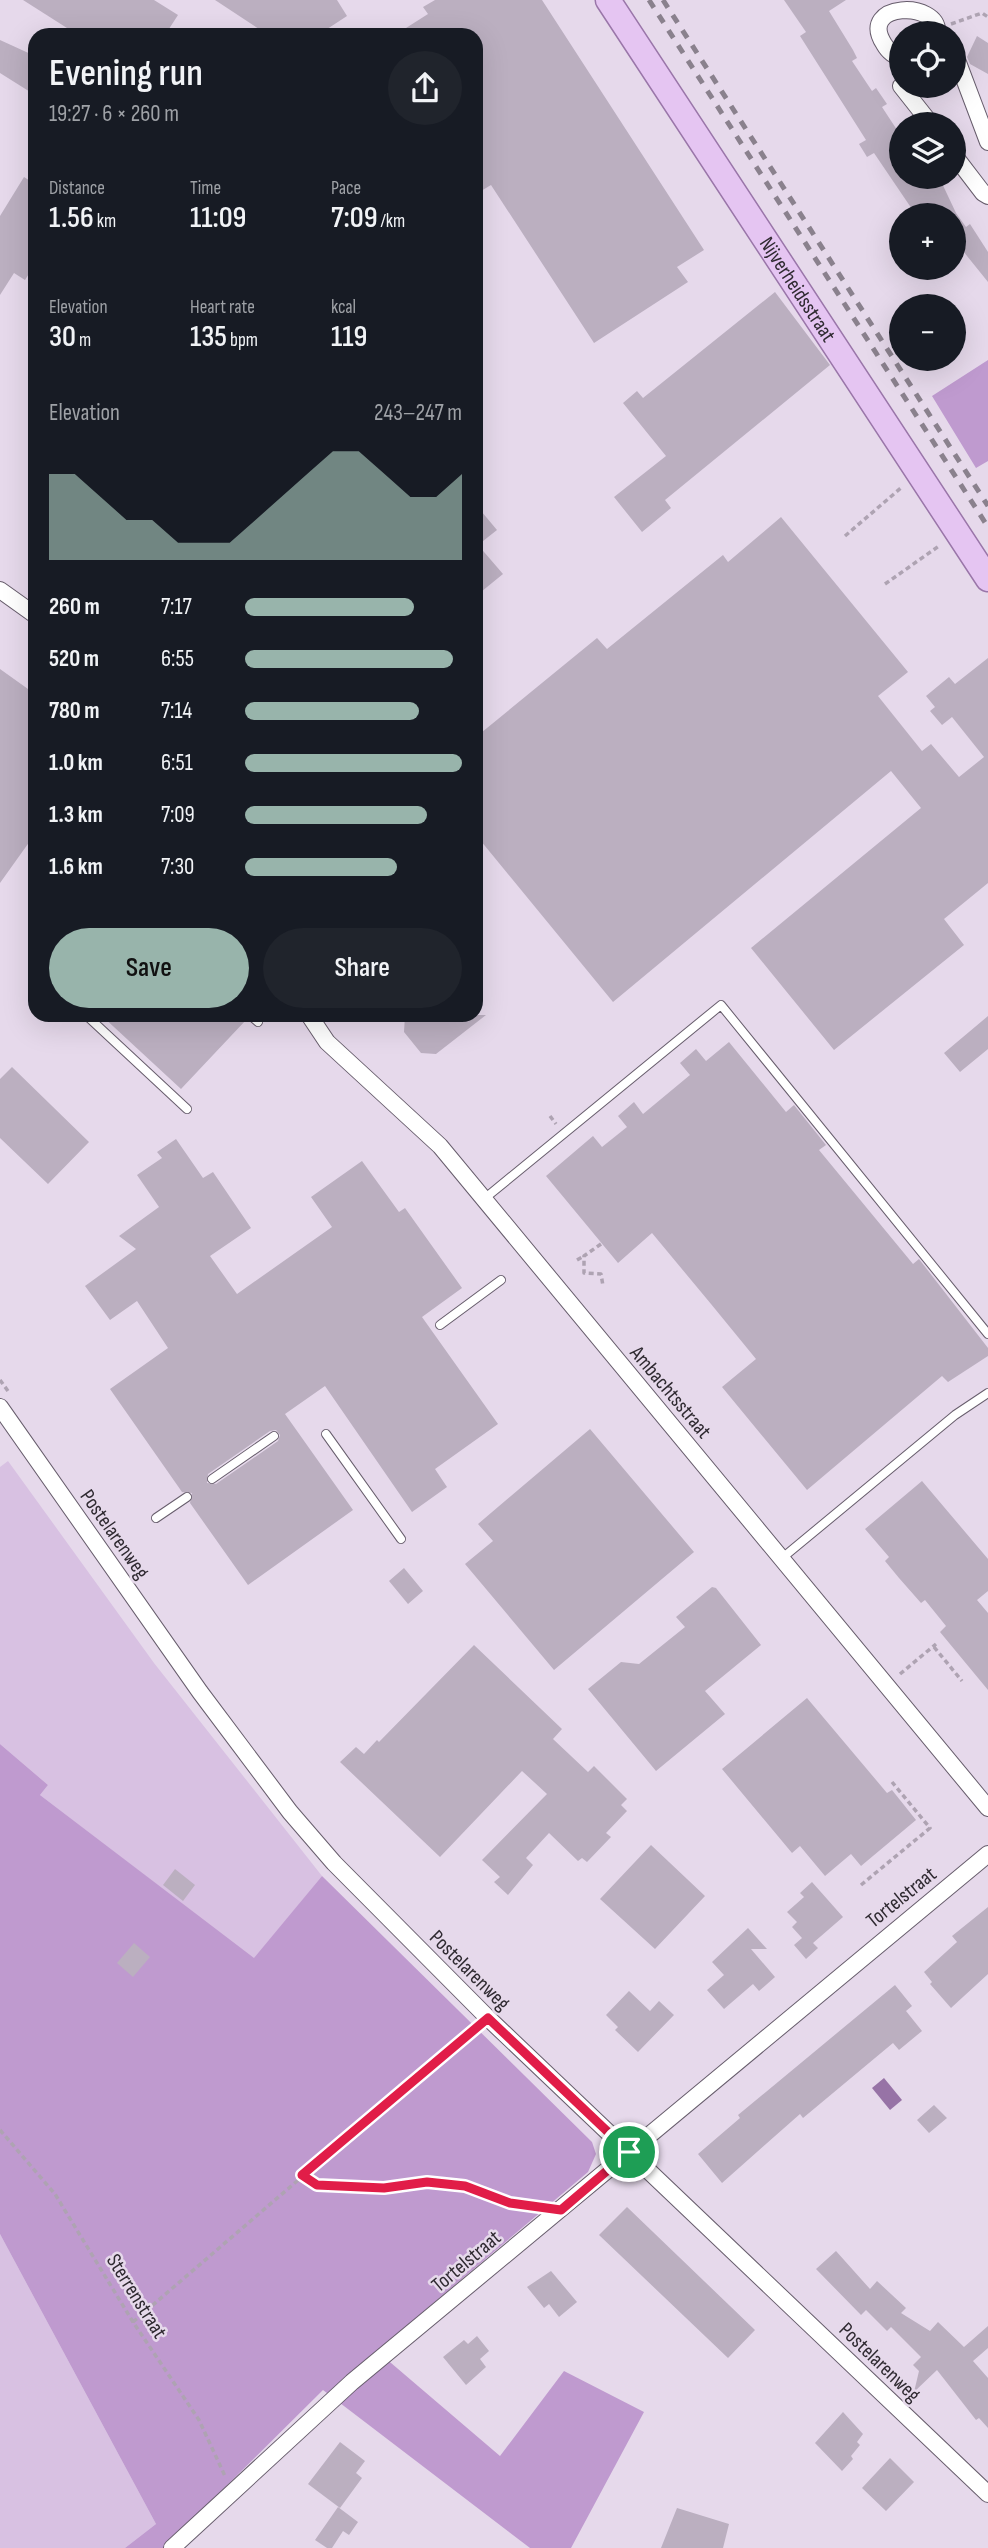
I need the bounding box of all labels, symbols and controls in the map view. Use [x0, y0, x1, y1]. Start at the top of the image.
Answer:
map controls [889, 21, 966, 371]
button: locate [889, 21, 966, 98]
text: Evening run [49, 51, 203, 96]
button: share [388, 51, 462, 125]
text: 19:27 · 6 × 260 m [49, 100, 179, 128]
button: layers [889, 112, 966, 189]
text: Distance [49, 177, 105, 200]
text: Time [190, 177, 221, 200]
text: Pace [331, 177, 361, 200]
text: 1.56 [49, 200, 94, 236]
text: 11:09 [190, 200, 246, 236]
text: 7:09 [331, 200, 377, 236]
button: + [889, 203, 966, 280]
text: km [94, 210, 116, 233]
text: /km [377, 210, 405, 233]
street label: Nijverheidsstraat [754, 232, 841, 347]
button: − [889, 294, 966, 371]
text: Elevation [49, 296, 108, 319]
text: Heart rate [190, 296, 255, 319]
text: kcal [331, 296, 356, 319]
text: 30 [49, 319, 76, 355]
text: 135 [190, 319, 227, 355]
text: 119 [331, 319, 367, 355]
text: m [76, 329, 91, 352]
text: bpm [227, 329, 258, 352]
text: Elevation [49, 399, 120, 427]
text: 243–247 m [374, 399, 462, 427]
text: 260 m [49, 593, 100, 621]
text: 7:17 [161, 593, 192, 621]
text: 520 m [49, 645, 99, 673]
text: 6:55 [161, 645, 194, 673]
text: 780 m [49, 697, 100, 725]
text: 7:14 [161, 697, 192, 725]
text: 1.0 km [49, 749, 103, 777]
text: 6:51 [161, 749, 193, 777]
text: 1.3 km [49, 801, 103, 829]
text: 7:09 [161, 801, 195, 829]
text: 1.6 km [49, 853, 103, 881]
text: 7:30 [161, 853, 194, 881]
button: Save [49, 928, 249, 1008]
button: Share [263, 928, 462, 1008]
street label: Ambachtsstraat [624, 1340, 716, 1444]
street label: Postelarenweg [75, 1485, 154, 1584]
street label: Tortelstraat [861, 1862, 941, 1933]
street label: Postelarenweg [424, 1925, 515, 2016]
pin [599, 2122, 659, 2182]
icon: arrive [610, 2133, 648, 2171]
street label: Tortelstraat [427, 2225, 506, 2298]
street label: Sterrenstraat [101, 2249, 172, 2343]
street label: Postelarenweg [834, 2317, 926, 2407]

